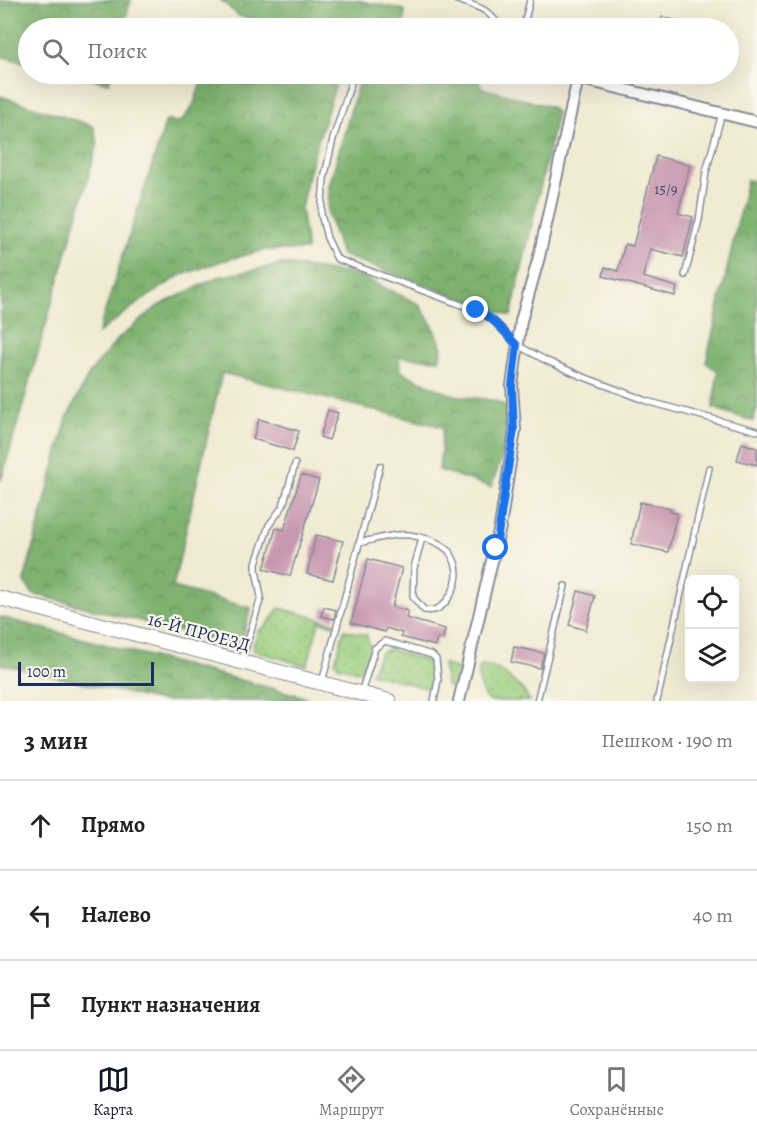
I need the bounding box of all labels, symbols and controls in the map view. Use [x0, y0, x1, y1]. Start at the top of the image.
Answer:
search box [18, 18, 739, 84]
icon: search [39, 35, 72, 68]
text: Поиск [87, 36, 147, 66]
house number: 15/9 [654, 179, 678, 199]
route end [462, 296, 488, 322]
route start [482, 534, 508, 560]
map controls [685, 575, 739, 683]
button: locate [685, 575, 739, 629]
street label: 16-Й ПРОЕЗД [145, 607, 253, 657]
button: layers [685, 629, 739, 683]
scale bar [18, 659, 154, 686]
text: 100 m [27, 661, 66, 683]
text: 3 мин [24, 723, 88, 758]
text: Пешком · 190 m [601, 727, 733, 754]
icon: ahead [24, 809, 57, 842]
text: Прямо [81, 810, 145, 840]
text: 150 m [686, 812, 733, 839]
icon: left [24, 899, 57, 932]
text: Налево [81, 900, 151, 930]
text: 40 m [693, 902, 733, 929]
icon: arrive [24, 989, 57, 1022]
text: Пункт назначения [81, 990, 260, 1020]
tab: Карта [93, 1063, 133, 1121]
tab: Маршрут [319, 1063, 384, 1121]
tab: Сохранённые [570, 1063, 664, 1121]

